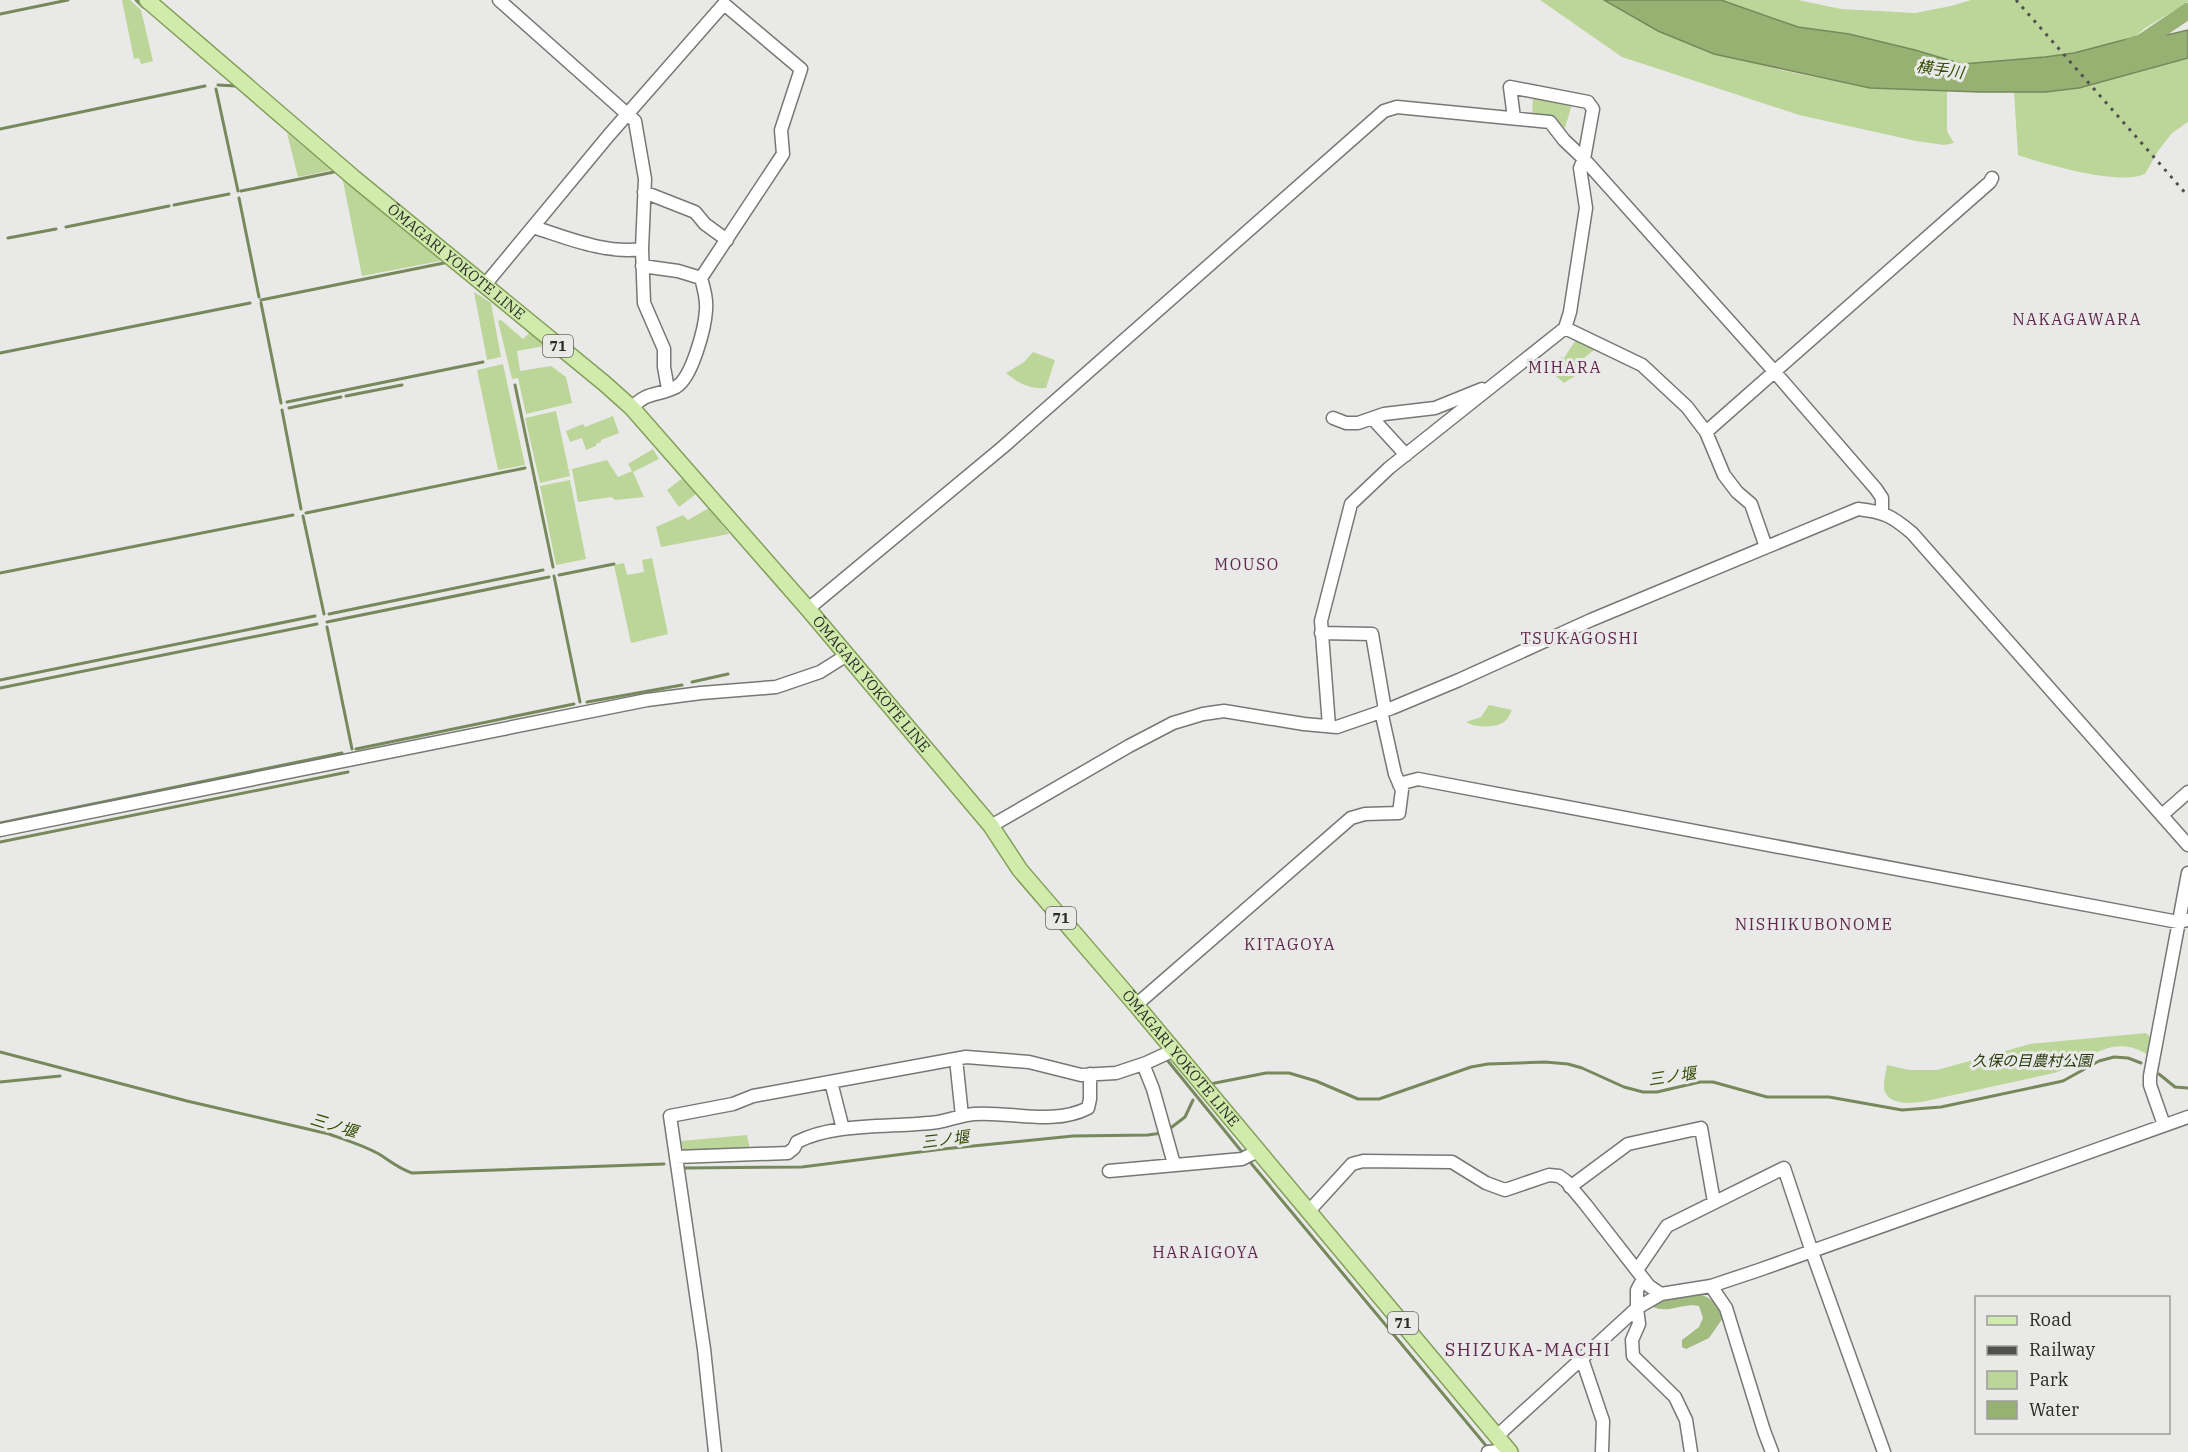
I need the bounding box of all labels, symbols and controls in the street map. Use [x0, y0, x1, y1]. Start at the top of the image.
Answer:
water label: 横手川 [1915, 56, 1967, 83]
street label: ŌMAGARI YOKOTE LINE [384, 199, 529, 323]
district label: NAKAGAWARA [2012, 309, 2142, 329]
road number: 71 [543, 335, 573, 357]
district label: MIHARA [1528, 357, 1602, 377]
district label: MOUSO [1214, 554, 1280, 574]
street label: ŌMAGARI YOKOTE LINE [809, 612, 934, 756]
district label: TSUKAGOSHI [1520, 628, 1640, 648]
road number: 71 [1046, 907, 1076, 929]
district label: NISHIKUBONOME [1735, 914, 1893, 934]
district label: KITAGOYA [1244, 934, 1336, 954]
street label: ŌMAGARI YOKOTE LINE [1118, 986, 1244, 1130]
park label: 久保の目農村公園 [1972, 1051, 2094, 1070]
water label: 三ノ堰 [1647, 1062, 1700, 1089]
water label: 三ノ堰 [308, 1108, 363, 1142]
water label: 三ノ堰 [920, 1126, 973, 1152]
district label: HARAIGOYA [1152, 1242, 1260, 1262]
legend [1975, 1296, 2170, 1434]
text: Road [2029, 1308, 2072, 1331]
road number: 71 [1388, 1312, 1418, 1334]
district label: SHIZUKA-MACHI [1445, 1338, 1611, 1361]
text: Railway [2029, 1338, 2095, 1361]
text: Park [2029, 1368, 2069, 1391]
text: Water [2029, 1398, 2079, 1421]

